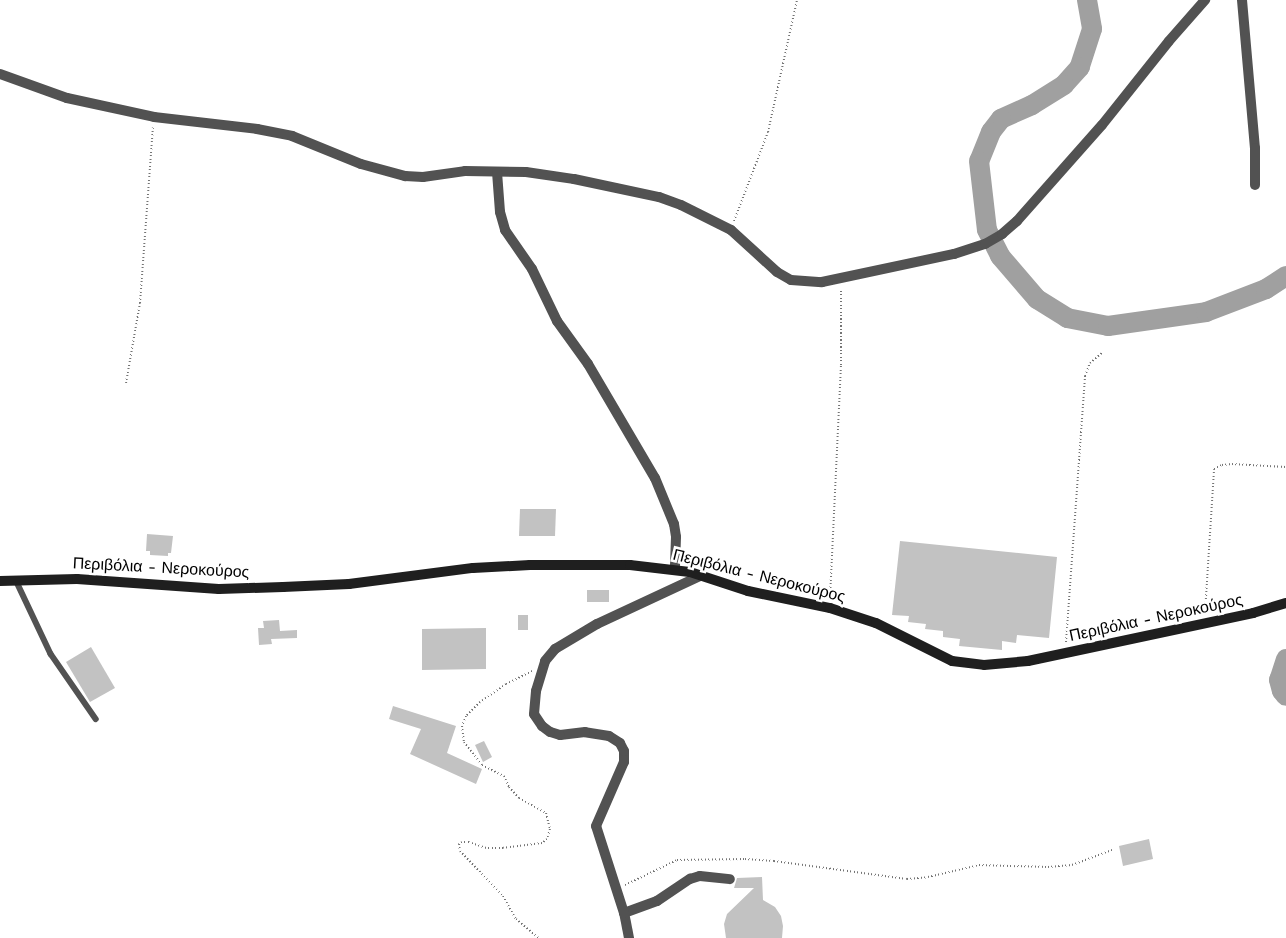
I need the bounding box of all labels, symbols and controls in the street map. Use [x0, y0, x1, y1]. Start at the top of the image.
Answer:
street label: Περιβόλια - Νεροκούρος [671, 545, 847, 607]
street label: Περιβόλια - Νεροκούρος [72, 554, 250, 582]
street label: Περιβόλια - Νεροκούρος [1068, 590, 1244, 646]

